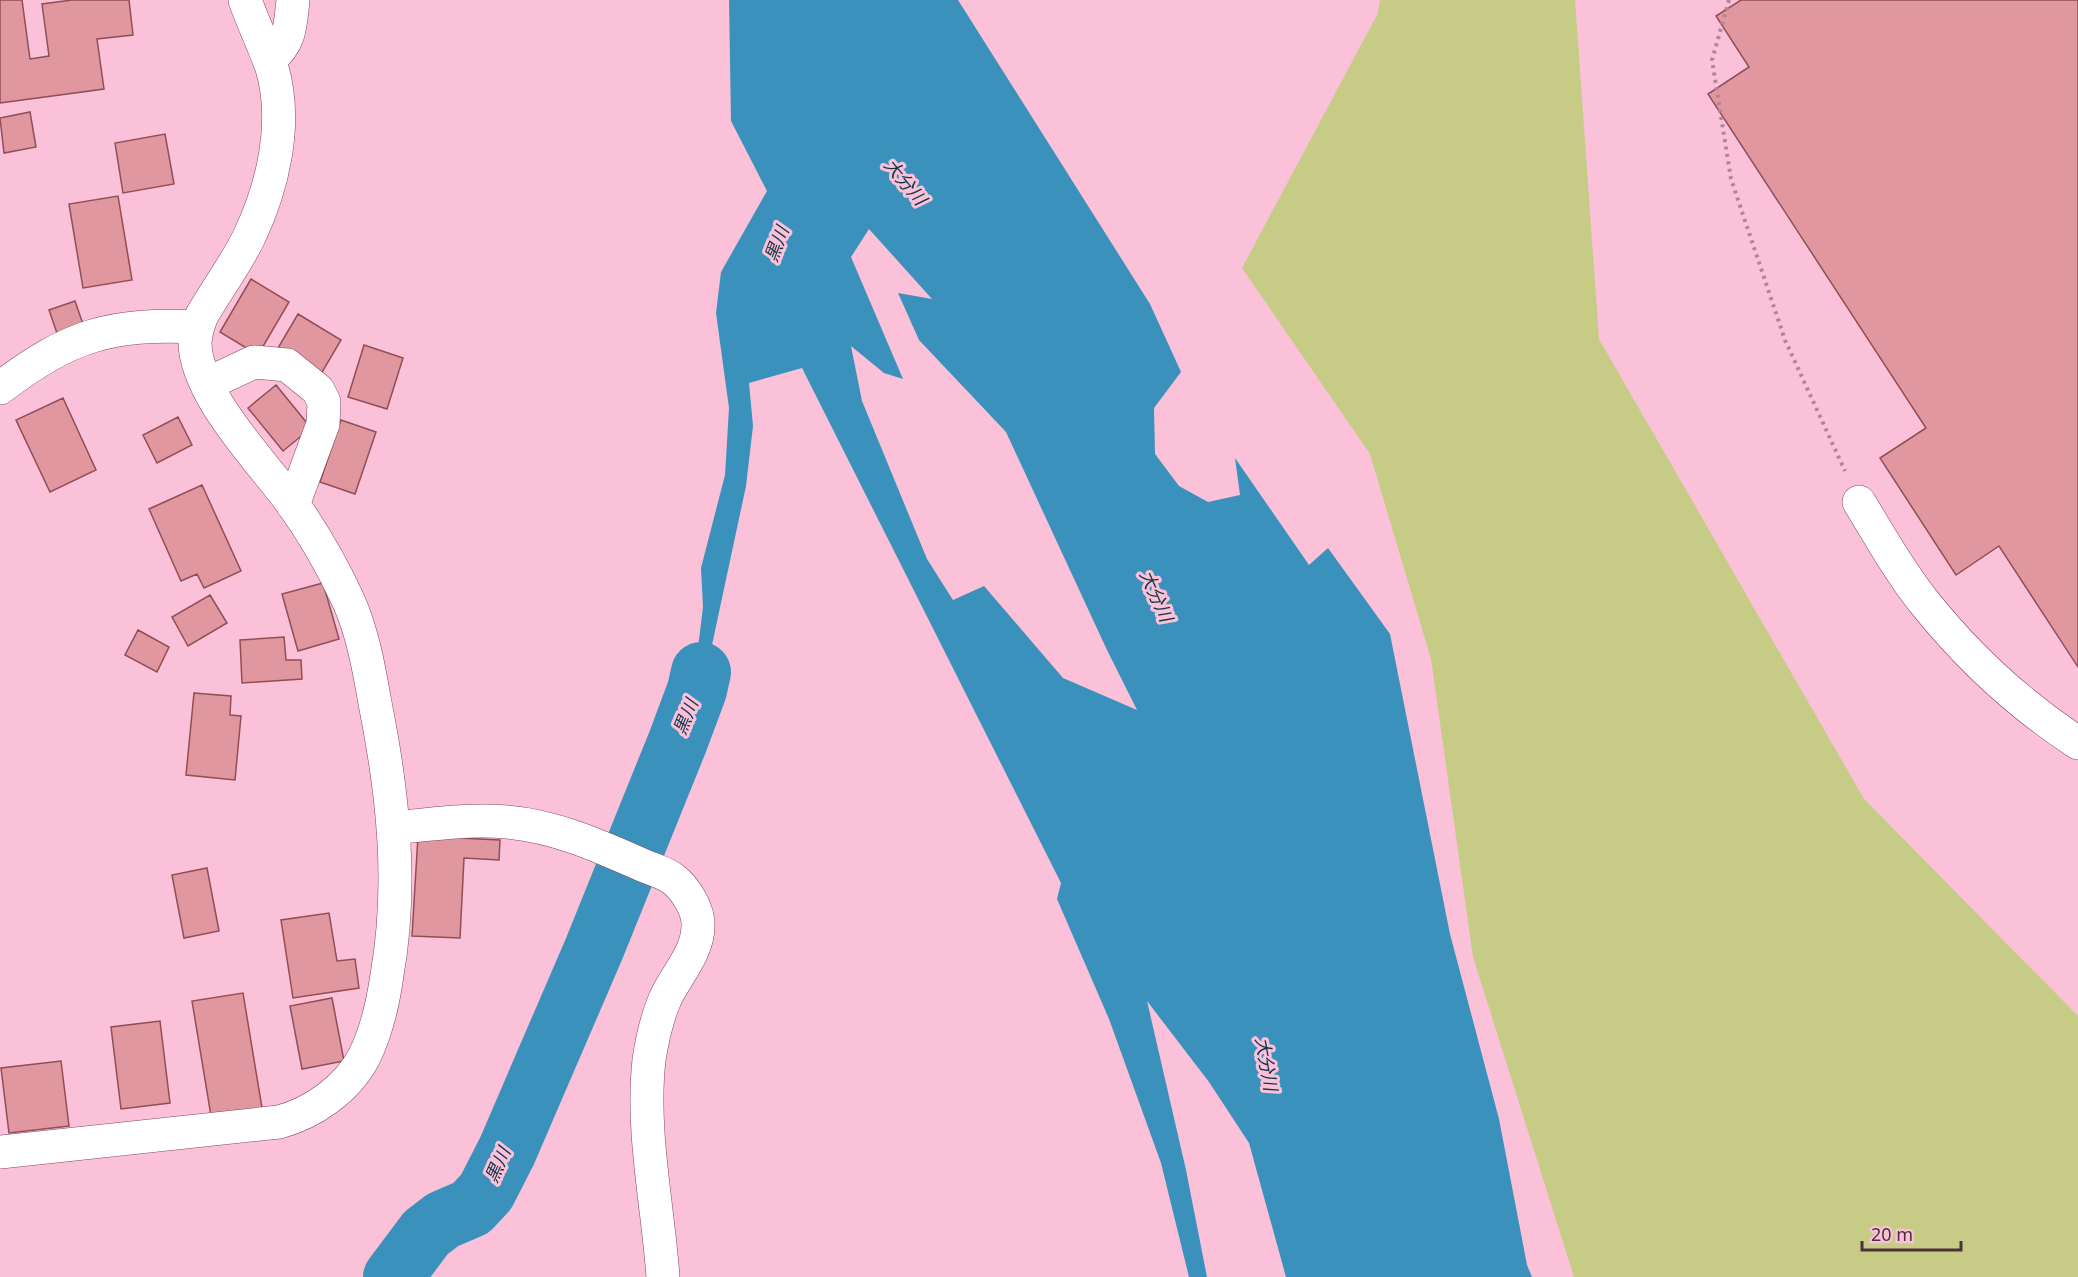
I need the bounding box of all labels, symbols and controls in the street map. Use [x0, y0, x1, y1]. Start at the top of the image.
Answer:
water label: 大分川 [879, 153, 934, 211]
water label: 黒川 [758, 221, 794, 265]
water label: 大分川 [1135, 566, 1180, 627]
water label: 黒川 [667, 694, 704, 738]
water label: 大分川 [1250, 1035, 1284, 1094]
water label: 黒川 [479, 1141, 516, 1186]
scale bar [1862, 1214, 1961, 1252]
text: 20 m [1871, 1222, 1913, 1246]

